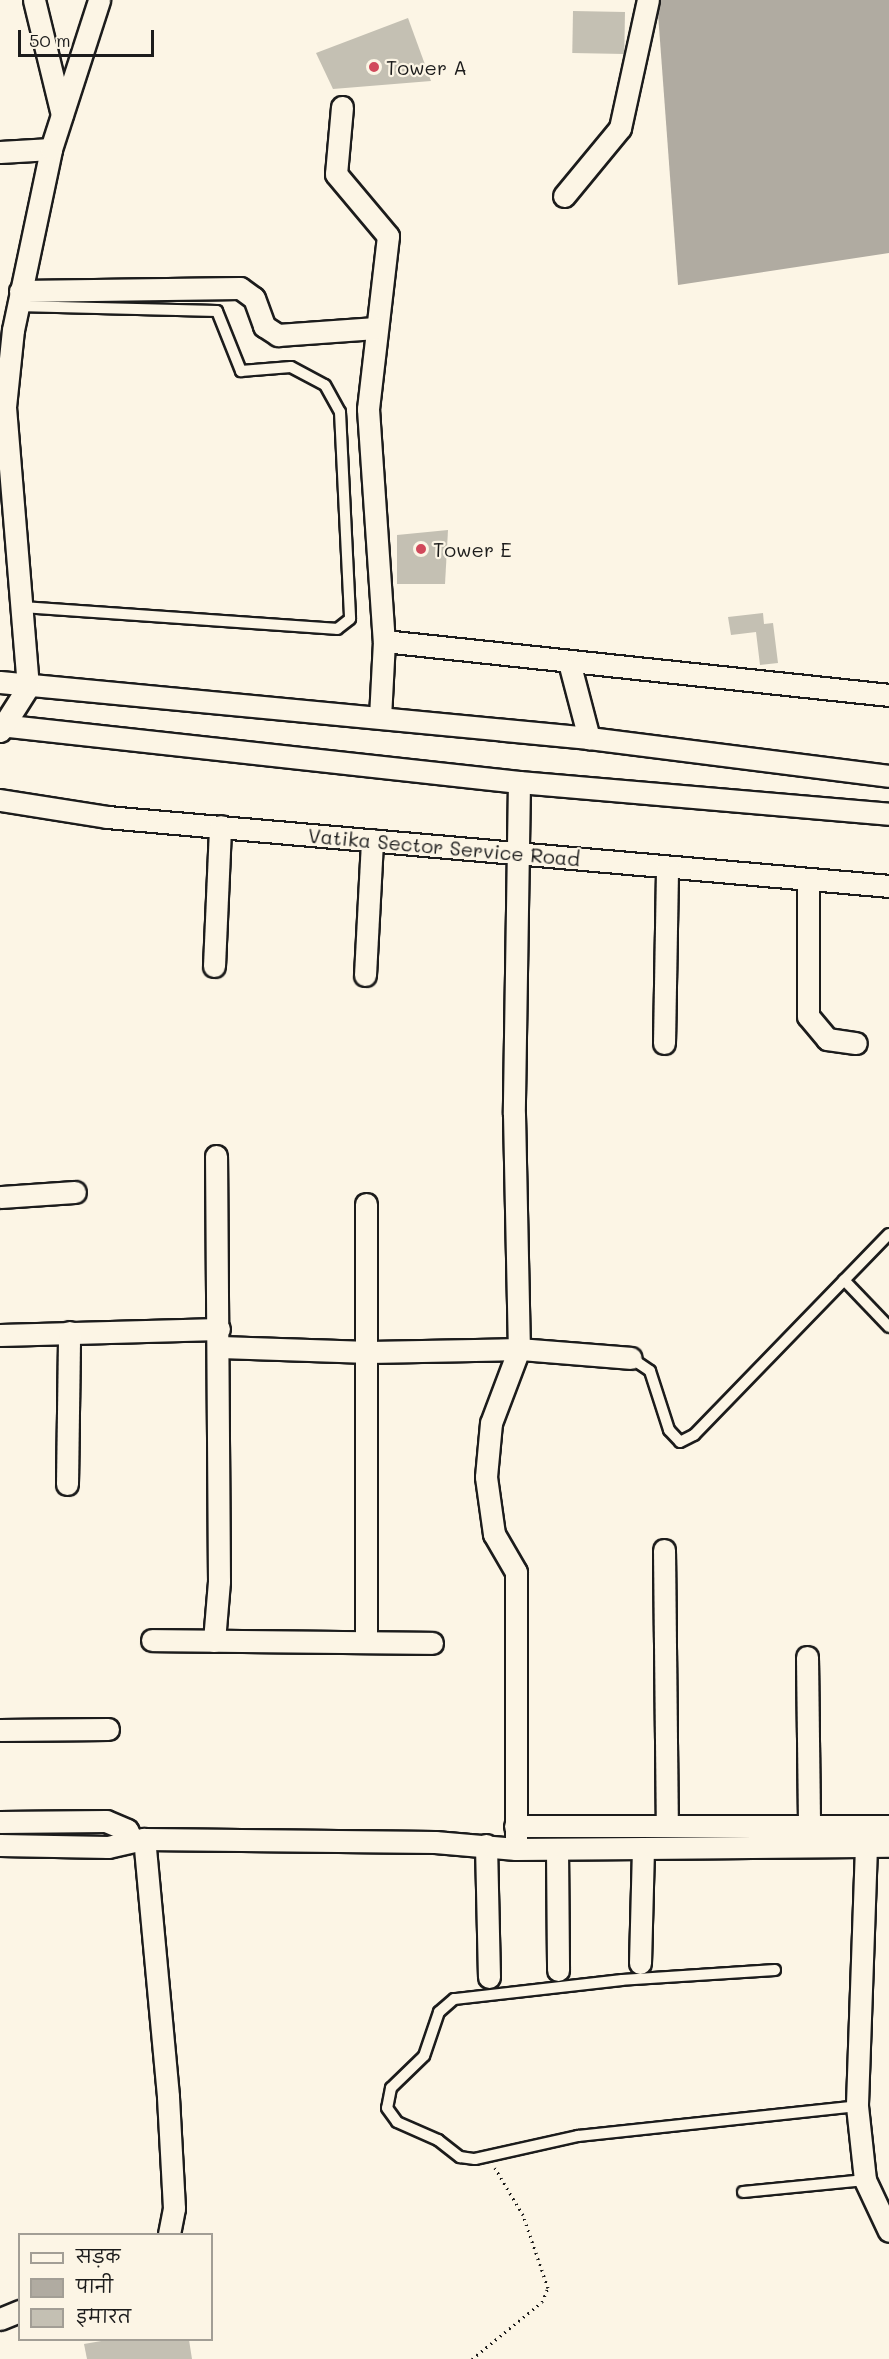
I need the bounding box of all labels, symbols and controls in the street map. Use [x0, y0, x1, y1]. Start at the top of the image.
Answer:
scale bar [21, 18, 158, 56]
text: 50 m [29, 28, 71, 52]
place label: Tower A [386, 55, 467, 79]
marker: Tower A [367, 60, 381, 74]
place label: Tower E [433, 537, 512, 561]
marker: Tower E [414, 542, 428, 556]
street label: Vatika Sector Service Road [307, 823, 581, 871]
legend [18, 2233, 213, 2341]
text: सड़क [76, 2244, 120, 2268]
text: पानी [76, 2274, 113, 2298]
text: इमारत [76, 2304, 131, 2328]

